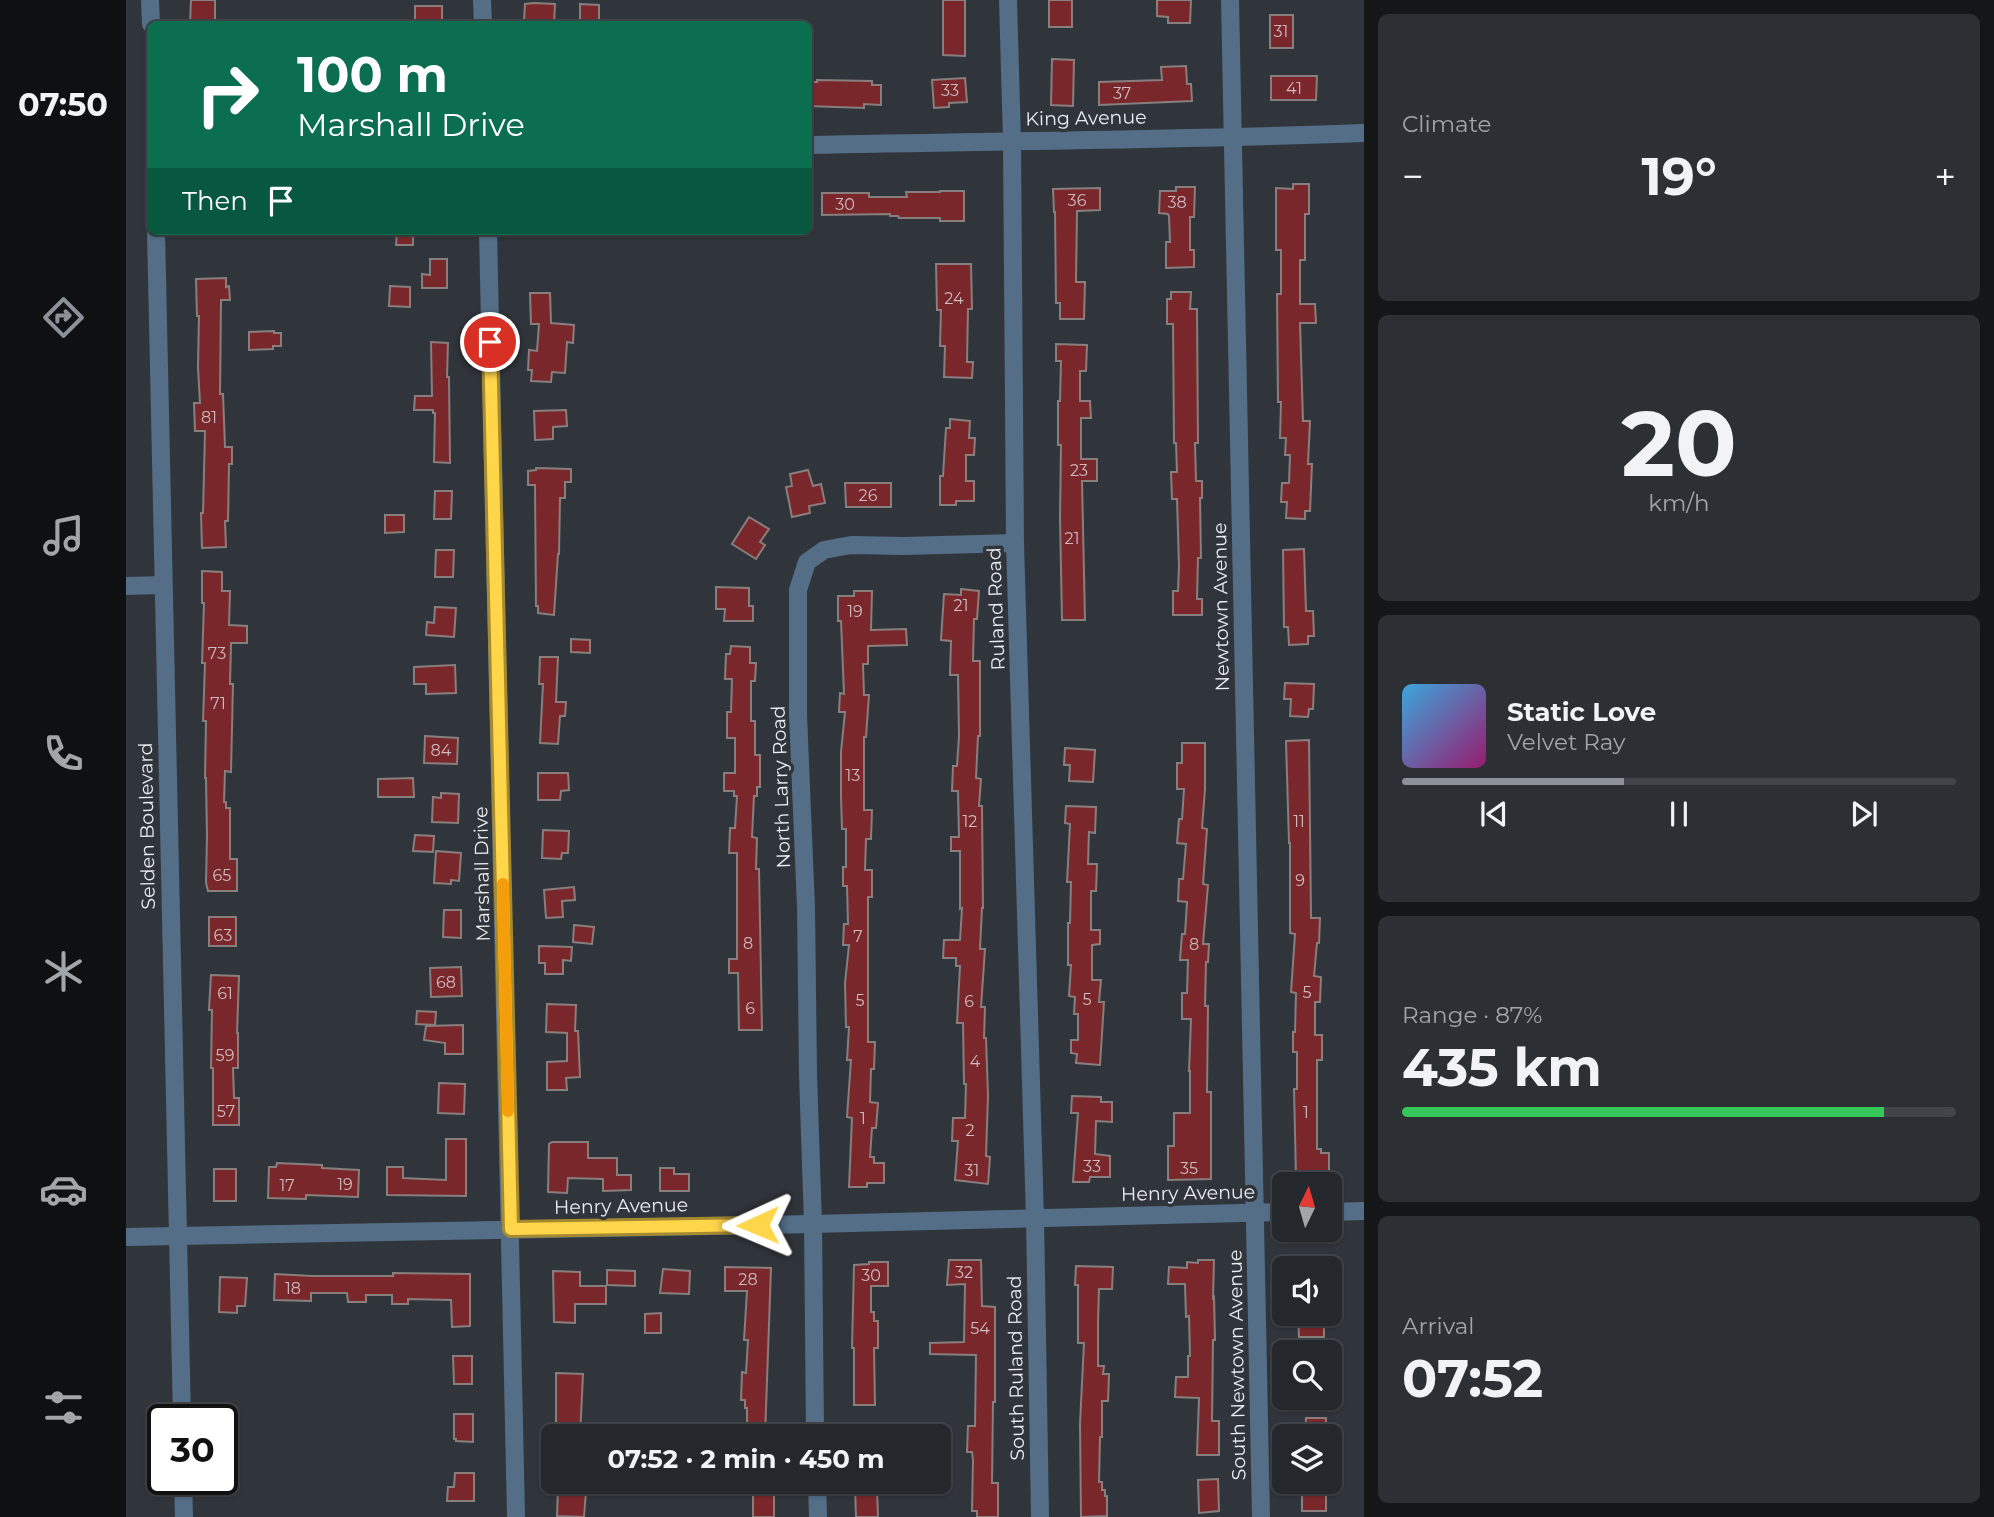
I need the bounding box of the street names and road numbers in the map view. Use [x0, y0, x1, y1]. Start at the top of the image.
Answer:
street label: King Avenue [1025, 105, 1147, 131]
street label: Newtown Avenue [1208, 522, 1234, 692]
street label: Ruland Road [982, 547, 1010, 671]
street label: North Larry Road [767, 705, 795, 869]
street label: Selden Boulevard [134, 742, 160, 910]
street label: Marshall Drive [469, 806, 495, 942]
street label: Henry Avenue [1121, 1180, 1255, 1206]
street label: Henry Avenue [554, 1193, 688, 1219]
street label: South Newtown Avenue [1223, 1249, 1251, 1481]
street label: South Ruland Road [1003, 1275, 1029, 1461]

